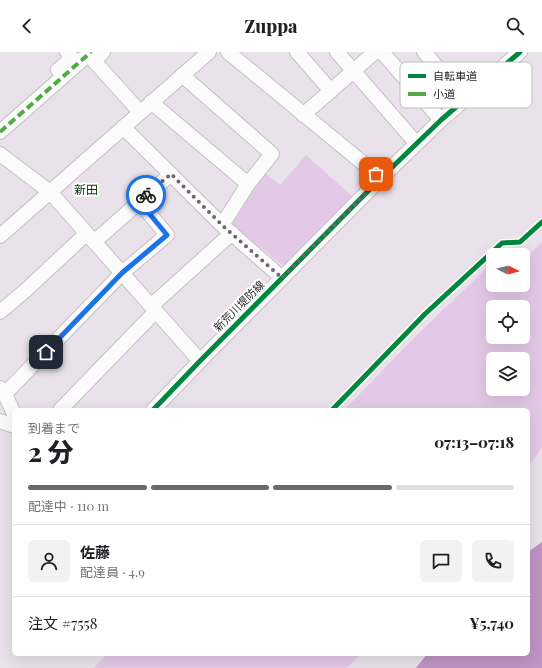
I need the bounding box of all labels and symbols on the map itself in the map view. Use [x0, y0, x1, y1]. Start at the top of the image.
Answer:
legend [400, 62, 532, 108]
text: 自転車道 [433, 68, 477, 83]
text: 小道 [433, 86, 455, 101]
pin [359, 157, 393, 191]
courier [126, 175, 166, 215]
district label: 新田 [74, 181, 98, 197]
north arrow [486, 248, 530, 292]
street label: 新荒川堤防線 [210, 277, 267, 334]
pin [29, 335, 63, 369]

